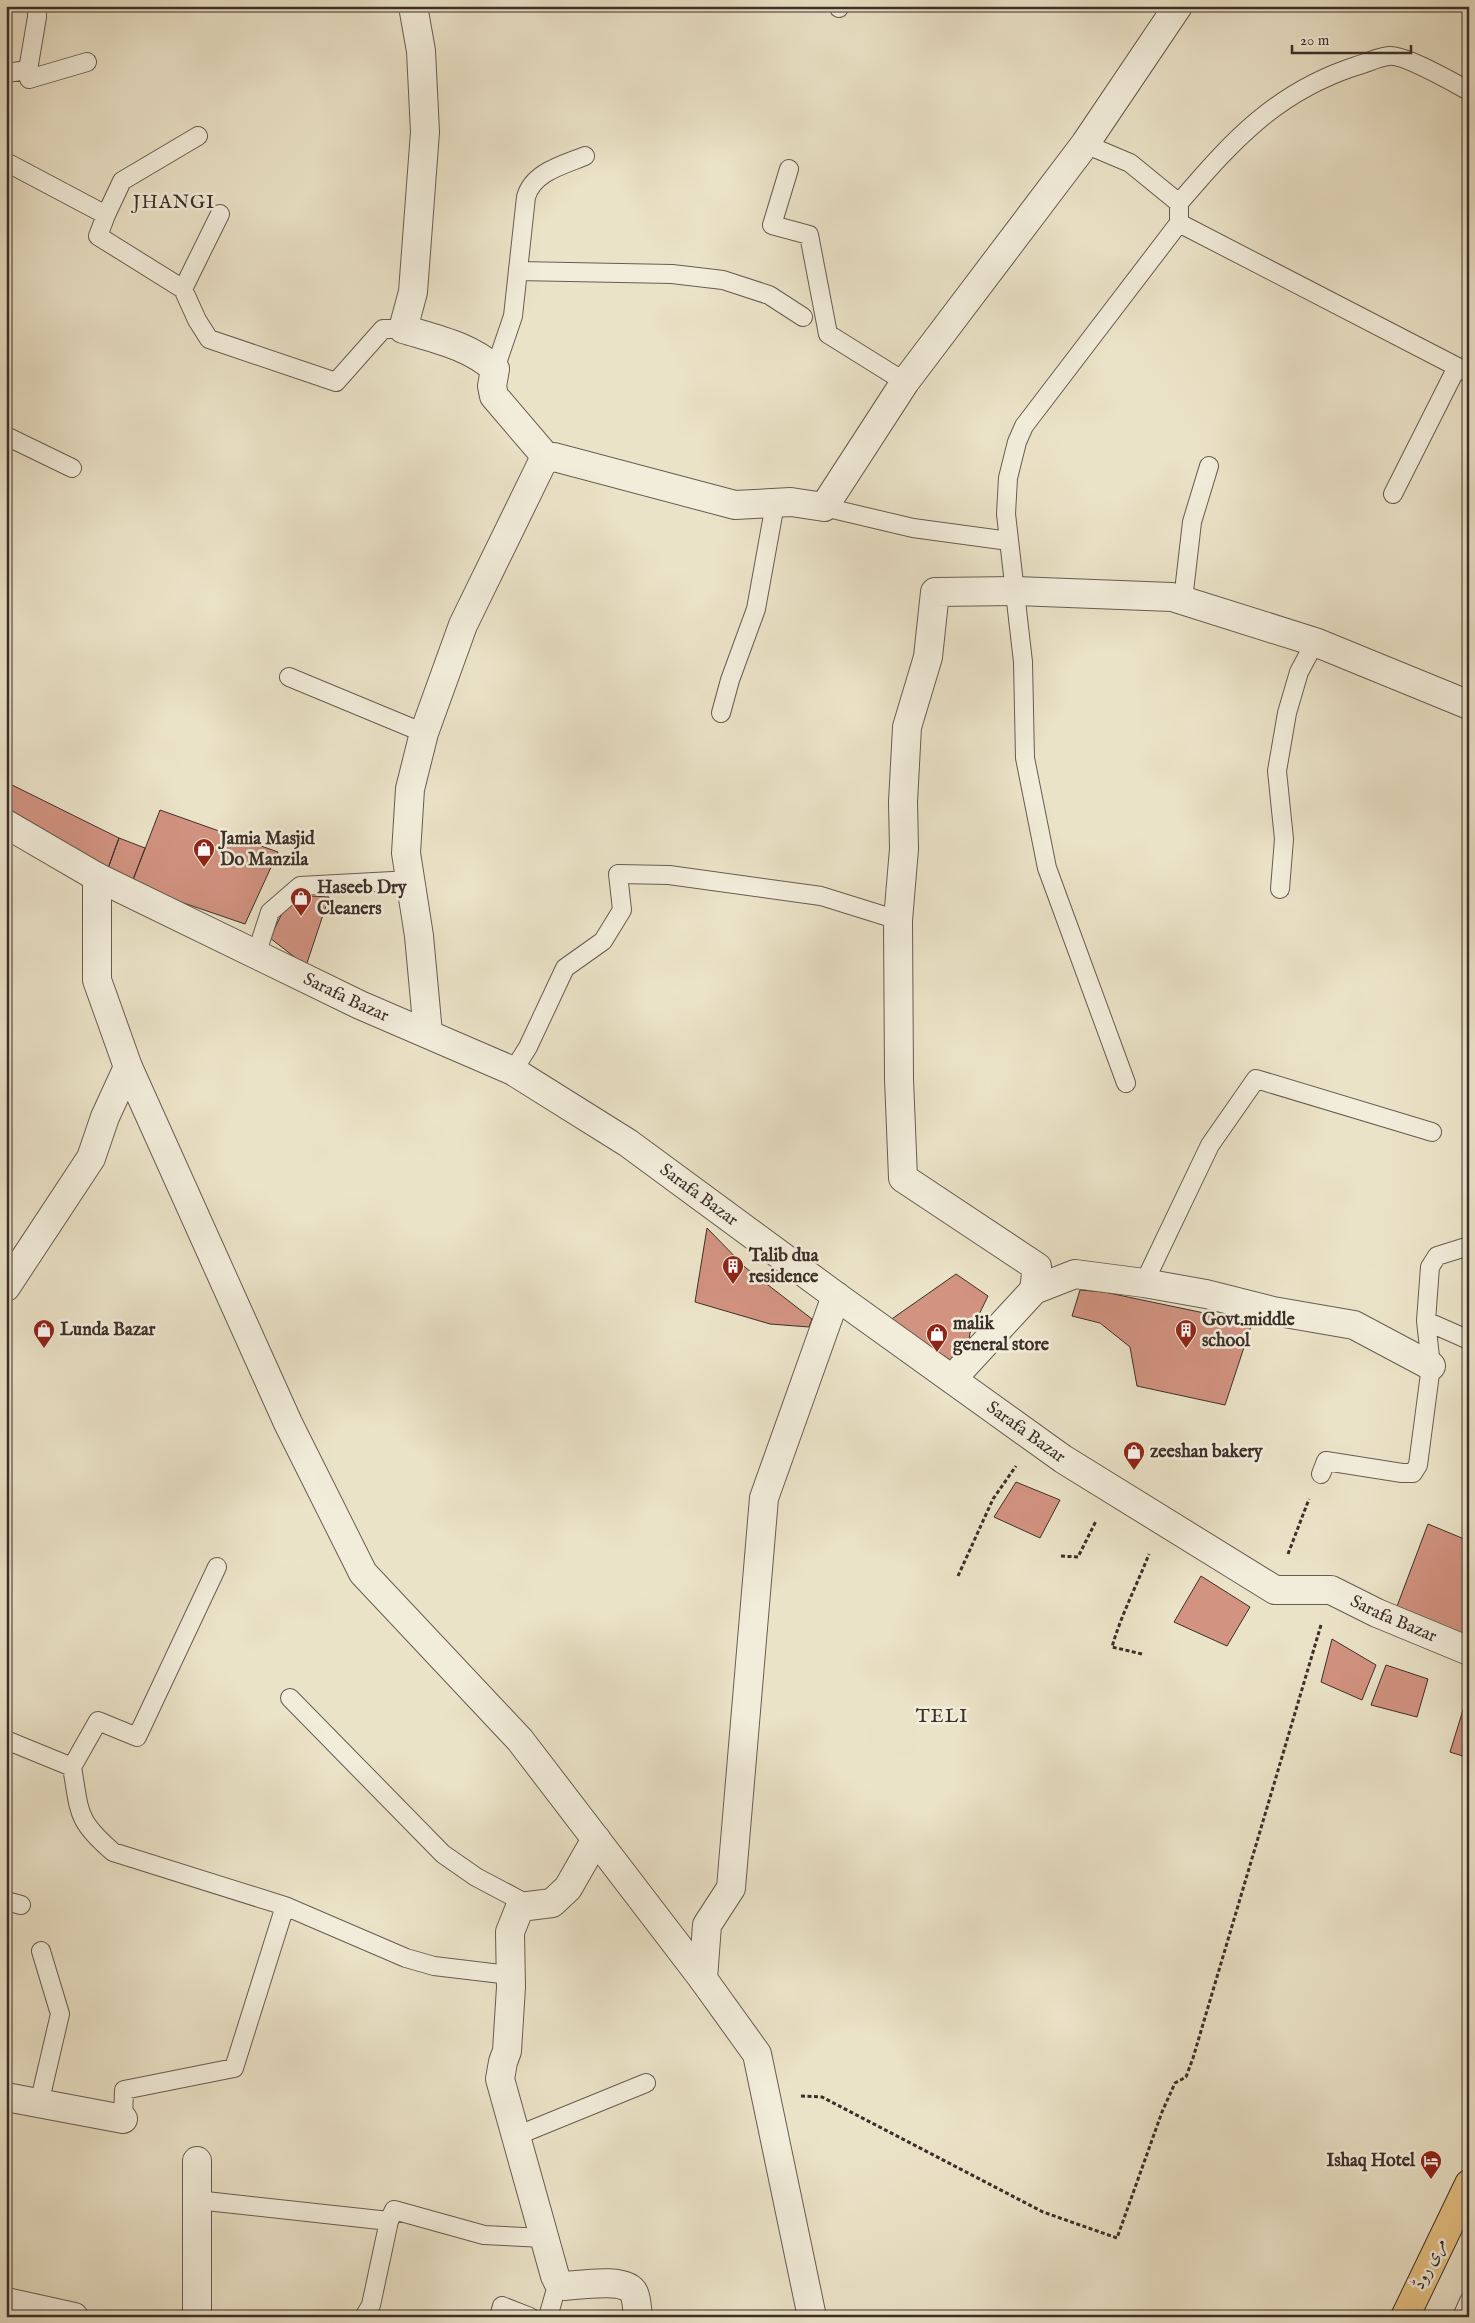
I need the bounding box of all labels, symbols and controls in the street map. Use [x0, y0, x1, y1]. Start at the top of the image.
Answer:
scale bar [1292, 22, 1411, 54]
text: 20 m [1300, 31, 1330, 50]
district label: JHANGI [131, 191, 215, 215]
place label: Jamia Masjid Do Manzila [218, 828, 315, 872]
shop icon: Jamia Masjid Do Manzila [192, 837, 216, 868]
place label: Haseeb Dry Cleaners [317, 877, 408, 921]
shop icon: Haseeb Dry Cleaners [289, 886, 313, 917]
street label: Sarafa Bazar [299, 968, 393, 1028]
street label: Sarafa Bazar [655, 1159, 743, 1232]
place label: Talib dua residence [748, 1245, 820, 1289]
building icon: Talib dua residence [721, 1254, 745, 1285]
place label: Govt.middle school [1202, 1309, 1296, 1353]
place label: malik general store [953, 1313, 1050, 1357]
shop icon: Lunda Bazar [32, 1318, 56, 1349]
building icon: Govt.middle school [1174, 1318, 1198, 1349]
place label: Lunda Bazar [60, 1319, 156, 1342]
shop icon: malik general store [925, 1322, 949, 1353]
street label: Sarafa Bazar [982, 1396, 1070, 1469]
shop icon: zeeshan bakery [1122, 1440, 1146, 1471]
place label: zeeshan bakery [1150, 1441, 1264, 1464]
street label: Sarafa Bazar [1346, 1590, 1441, 1648]
district label: TELI [916, 1705, 968, 1729]
hotel icon: Ishaq Hotel [1419, 2149, 1443, 2180]
place label: Ishaq Hotel [1326, 2150, 1416, 2173]
street label: مری روڈ [1408, 2234, 1452, 2294]

